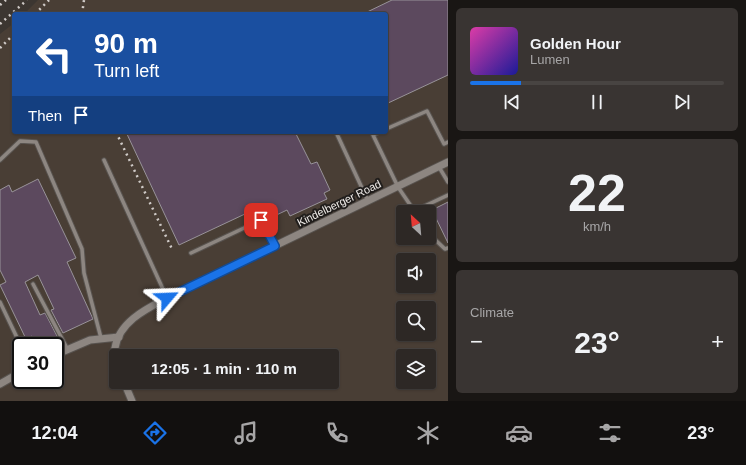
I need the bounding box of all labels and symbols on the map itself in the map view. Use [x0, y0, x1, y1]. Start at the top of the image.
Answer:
street label: Kindelberger Road [295, 178, 383, 228]
pin [244, 203, 278, 237]
north arrow [396, 205, 436, 245]
position arrow [146, 277, 188, 319]
speed limit sign: 30 [12, 337, 64, 389]

